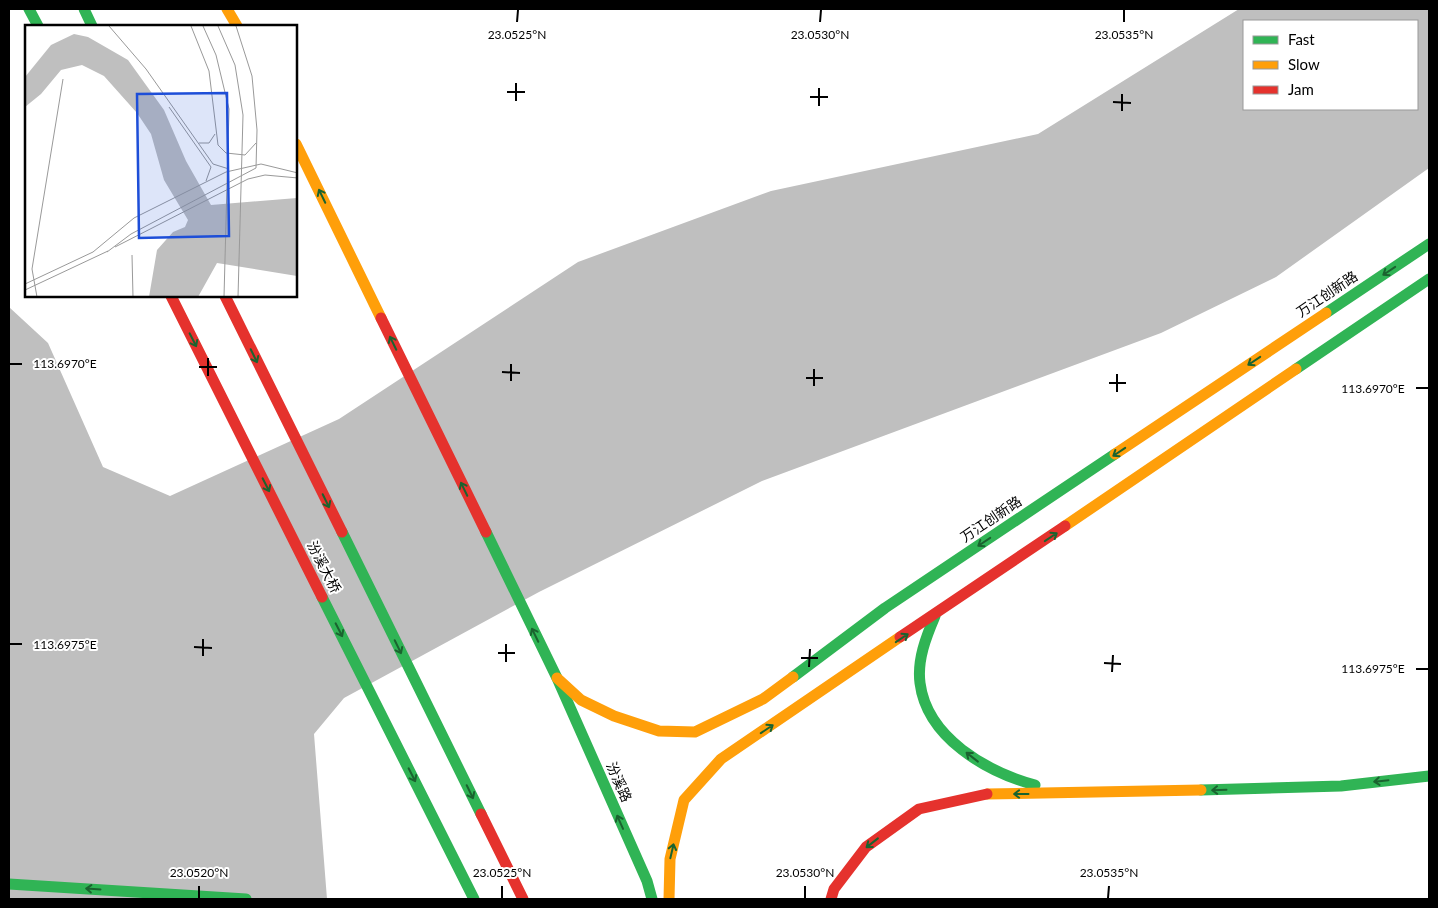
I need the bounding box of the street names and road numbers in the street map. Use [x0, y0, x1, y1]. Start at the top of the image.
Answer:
street label: 万江创新路 [1293, 267, 1360, 320]
street label: 万江创新路 [957, 492, 1024, 545]
street label: 汾溪大桥 [304, 538, 345, 596]
street label: 汾溪路 [603, 759, 636, 804]

